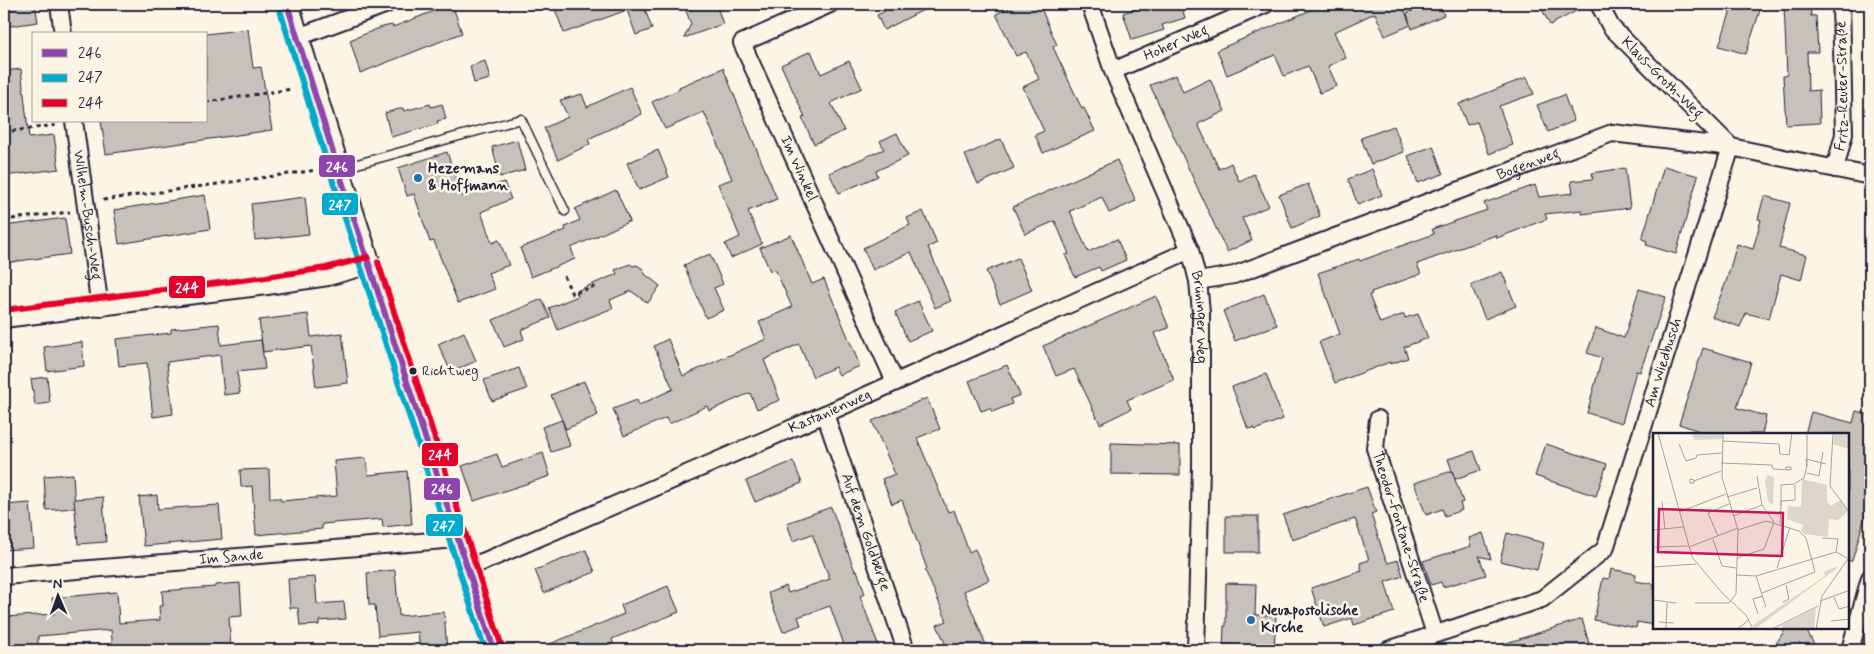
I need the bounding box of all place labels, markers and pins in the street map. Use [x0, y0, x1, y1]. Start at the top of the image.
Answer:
place label: Hezemans & Hoffmann [428, 159, 508, 196]
marker: Hezemans & Hoffmann [412, 172, 424, 184]
place label: Richtweg [422, 362, 479, 381]
marker: Richtweg [408, 366, 418, 376]
place label: Neuapostolische Kirche [1261, 601, 1359, 638]
marker: Neuapostolische Kirche [1245, 614, 1257, 626]

